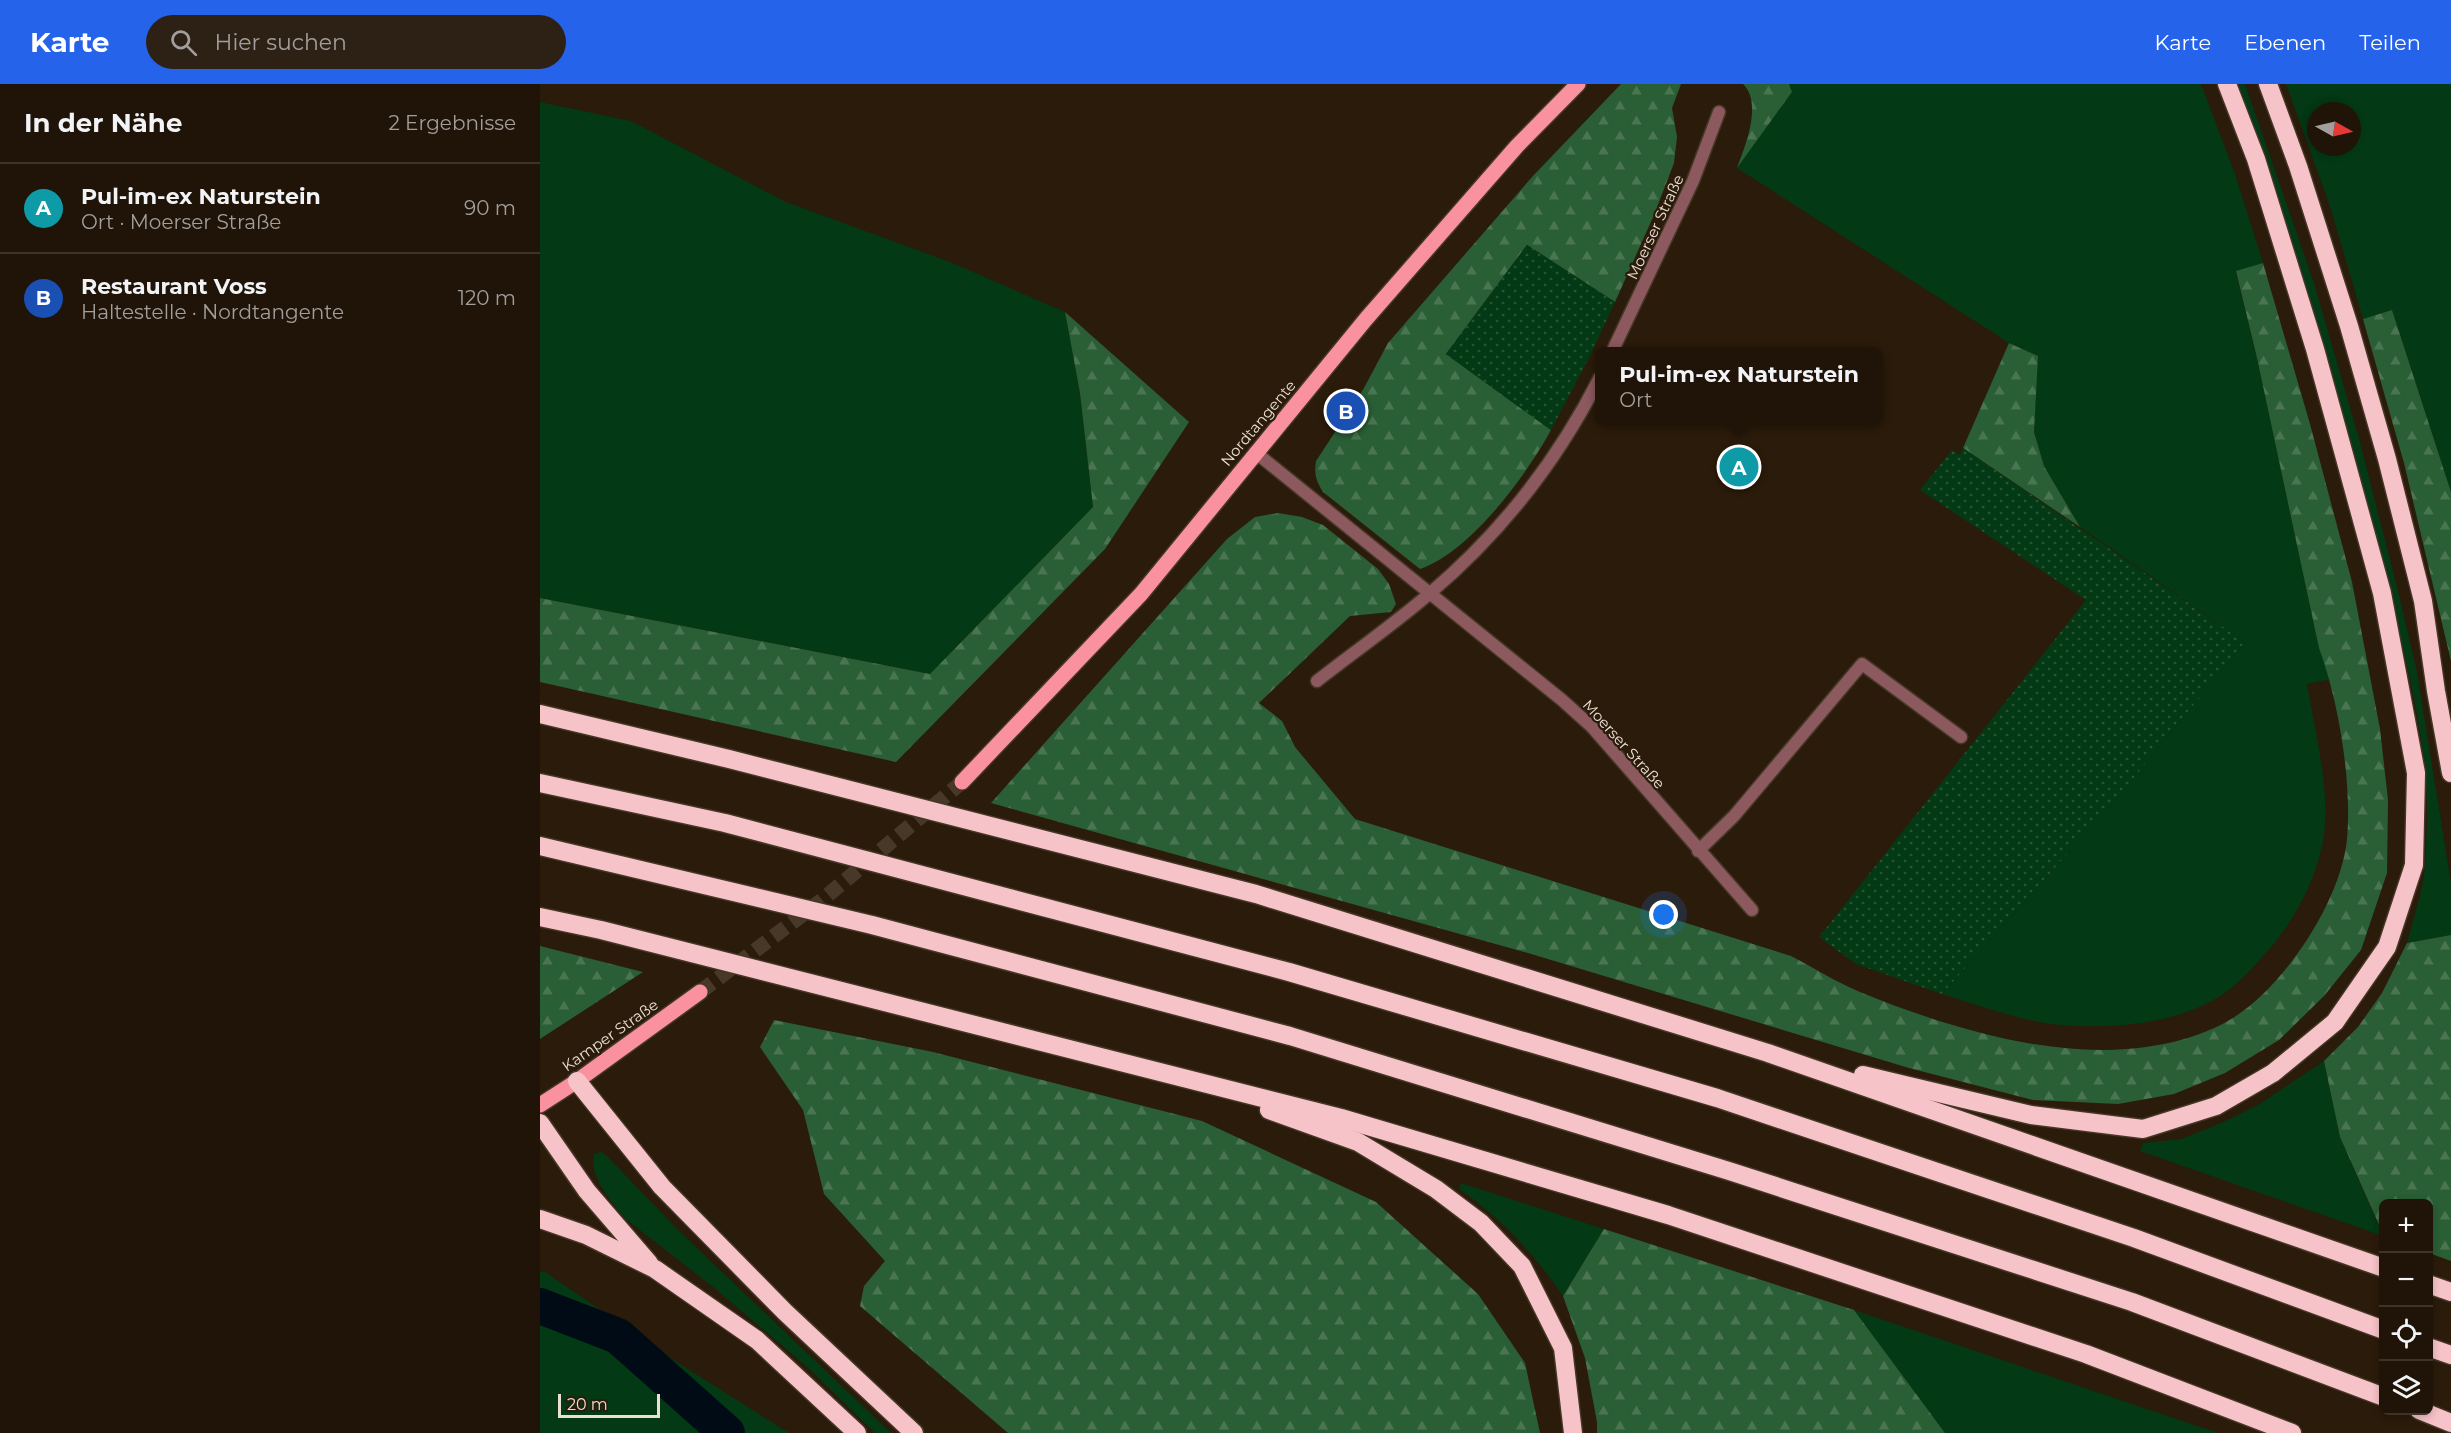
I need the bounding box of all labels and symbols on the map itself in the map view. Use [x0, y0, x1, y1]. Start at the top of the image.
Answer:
north arrow [2307, 102, 2361, 156]
street label: Moerser Straße [1622, 171, 1688, 283]
street label: Nordtangente [1216, 376, 1300, 470]
pin: B [1326, 388, 1366, 434]
pin: A [1720, 444, 1758, 490]
street label: Moerser Straße [1579, 695, 1669, 793]
your location [1649, 900, 1678, 929]
street label: Kamper Straße [558, 995, 662, 1075]
scale bar [558, 1391, 660, 1418]

